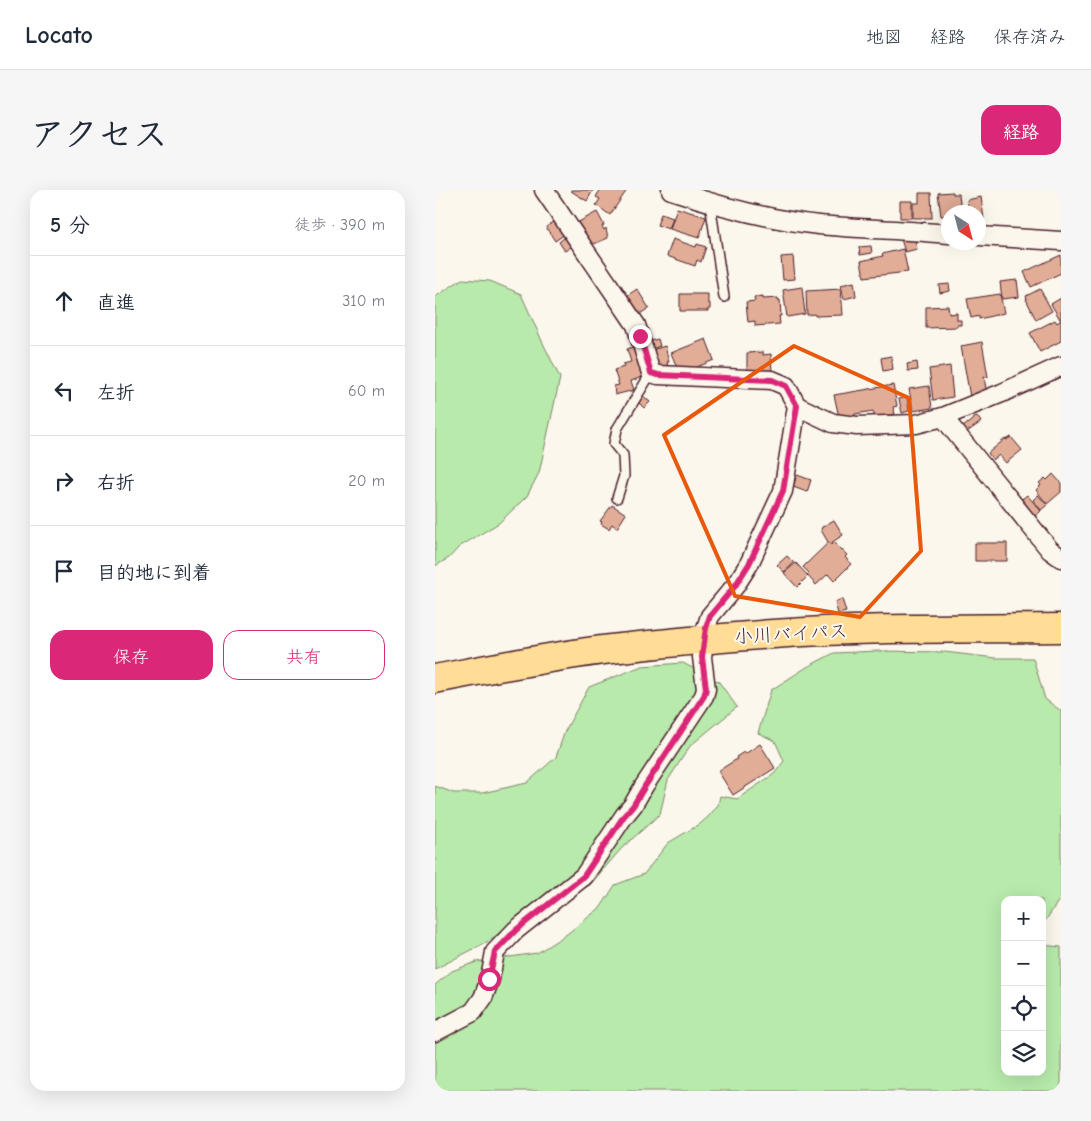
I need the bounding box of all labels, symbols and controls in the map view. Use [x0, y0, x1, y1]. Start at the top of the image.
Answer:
text: Locato [25, 21, 93, 49]
text: 地図 [866, 27, 902, 48]
text: 経路 [930, 27, 966, 48]
text: 保存済み [994, 27, 1066, 48]
button: 経路 [981, 105, 1061, 155]
text: アクセス [30, 114, 168, 155]
north arrow [941, 205, 986, 250]
text: 5 分 [50, 213, 90, 237]
text: 徒歩 · 390 m [295, 216, 385, 234]
icon: ahead [50, 287, 78, 315]
text: 直進 [97, 292, 135, 314]
text: 310 m [342, 292, 385, 310]
route end [629, 325, 652, 348]
icon: left [50, 377, 78, 405]
text: 左折 [97, 382, 135, 404]
text: 60 m [348, 382, 385, 400]
icon: right [50, 467, 78, 495]
text: 右折 [97, 472, 135, 494]
text: 20 m [348, 472, 385, 490]
icon: arrive [50, 557, 78, 585]
text: 目的地に到着 [97, 562, 211, 584]
street label: 小川バイパス [734, 620, 848, 648]
button: 保存 [50, 630, 213, 680]
button: 共有 [223, 630, 385, 680]
map controls [1001, 896, 1046, 1076]
button: + [1001, 896, 1046, 941]
button: − [1001, 941, 1046, 986]
route start [478, 968, 501, 991]
button: locate [1001, 986, 1046, 1031]
button: layers [1001, 1031, 1046, 1076]

